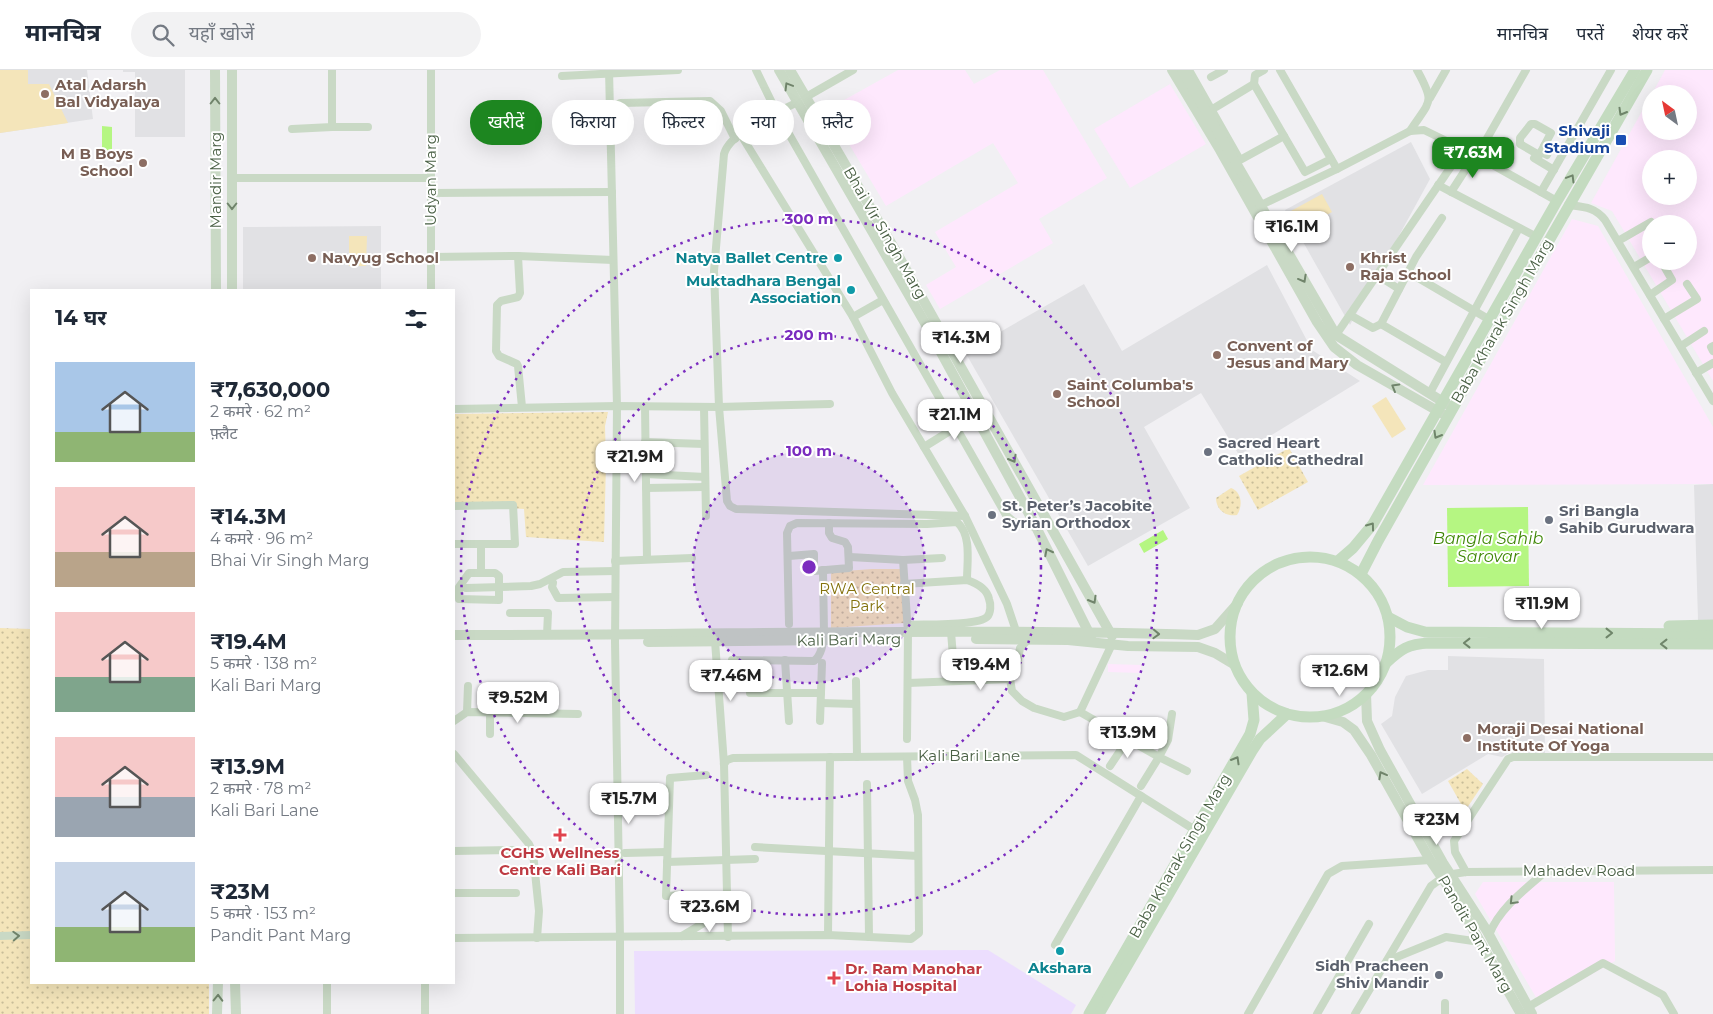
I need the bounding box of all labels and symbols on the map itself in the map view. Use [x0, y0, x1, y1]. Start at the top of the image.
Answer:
place label: Atal Adarsh Bal Vidyalaya [54, 75, 160, 111]
one-way arrow [785, 82, 795, 91]
north arrow [1642, 85, 1698, 140]
marker: Atal Adarsh Bal Vidyalaya [39, 88, 51, 100]
one-way arrow [210, 97, 220, 105]
one-way arrow [1619, 107, 1629, 116]
place label: Shivaji Stadium [1544, 121, 1610, 157]
street label: Mandir Marg [206, 132, 225, 228]
marker: Shivaji Stadium [1614, 133, 1628, 147]
street label: Udyan Marg [421, 134, 440, 226]
pin: ₹7.63M [1432, 136, 1514, 179]
place label: M B Boys School [61, 144, 133, 180]
marker: M B Boys School [137, 157, 149, 169]
street label: Bhai Vir Singh Marg [840, 163, 931, 302]
one-way arrow [1565, 174, 1575, 183]
one-way arrow [227, 202, 237, 210]
text: 300 m [783, 209, 834, 228]
pin: ₹16.1M [1251, 210, 1333, 253]
street label: Baba Kharak Singh Marg [1447, 235, 1557, 406]
place label: Navyug School [322, 248, 439, 267]
place label: Natya Ballet Centre [676, 248, 828, 267]
place label: Khrist Raja School [1360, 248, 1451, 284]
marker: Navyug School [306, 252, 318, 264]
marker: Natya Ballet Centre [832, 252, 844, 264]
marker: Khrist Raja School [1344, 261, 1356, 273]
place label: Muktadhara Bengal Association [686, 271, 841, 307]
one-way arrow [1296, 274, 1306, 283]
marker: Muktadhara Bengal Association [845, 284, 857, 296]
pin: ₹14.3M [920, 322, 1002, 364]
text: 200 m [784, 325, 834, 344]
place label: Convent of Jesus and Mary [1226, 336, 1349, 372]
marker: Convent of Jesus and Mary [1211, 349, 1223, 361]
place label: Saint Columba's School [1067, 375, 1193, 411]
one-way arrow [1392, 383, 1401, 393]
marker: Saint Columba's School [1051, 388, 1063, 400]
pin: ₹21.1M [914, 398, 996, 441]
one-way arrow [1434, 430, 1444, 439]
place label: Sacred Heart Catholic Cathedral [1218, 433, 1363, 469]
pin: ₹21.9M [594, 440, 676, 483]
text: 100 m [786, 441, 832, 460]
marker: Sacred Heart Catholic Cathedral [1202, 446, 1214, 458]
one-way arrow [1006, 453, 1016, 462]
place label: St. Peter’s Jacobite Syrian Orthodox [1002, 496, 1152, 532]
place label: Sri Bangla Sahib Gurudwara [1559, 501, 1694, 537]
marker: St. Peter’s Jacobite Syrian Orthodox [986, 509, 998, 521]
marker: Sri Bangla Sahib Gurudwara [1543, 514, 1555, 526]
one-way arrow [1365, 522, 1374, 531]
water label: Bangla Sahib Sarovar [1433, 529, 1543, 566]
one-way arrow [1044, 548, 1054, 557]
centre of rings [800, 558, 818, 576]
park label: RWA Central Park [819, 579, 915, 615]
pin: ₹11.9M [1501, 588, 1583, 630]
one-way arrow [1087, 595, 1097, 604]
one-way arrow [1605, 628, 1613, 638]
street label: Kali Bari Marg [797, 629, 901, 650]
one-way arrow [1152, 629, 1160, 639]
one-way arrow [1463, 638, 1470, 648]
one-way arrow [1660, 639, 1668, 649]
pin: ₹19.4M [940, 648, 1022, 691]
pin: ₹12.6M [1299, 654, 1381, 697]
pin: ₹7.46M [690, 660, 772, 702]
pin: ₹9.52M [477, 682, 559, 724]
pin: ₹13.9M [1087, 716, 1169, 759]
place label: Moraji Desai National Institute Of Yoga [1477, 719, 1644, 755]
marker: Moraji Desai National Institute Of Yoga [1461, 732, 1473, 744]
street label: Kali Bari Lane [918, 746, 1020, 765]
one-way arrow [1229, 756, 1239, 765]
street label: Baba Kharak Singh Marg [1125, 770, 1235, 941]
one-way arrow [1379, 772, 1389, 781]
pin: ₹15.7M [588, 782, 670, 825]
pin: ₹23M [1407, 804, 1467, 846]
marker: CGHS Wellness Centre Kali Bari [553, 828, 567, 842]
place label: CGHS Wellness Centre Kali Bari [499, 843, 621, 879]
street label: Mahadev Road [1523, 861, 1635, 880]
street label: Pandit Pant Marg [1434, 872, 1517, 996]
pin: ₹23.6M [669, 890, 751, 933]
one-way arrow [1510, 895, 1519, 904]
one-way arrow [12, 930, 20, 941]
marker: Akshara [1054, 945, 1066, 957]
place label: Sidh Pracheen Shiv Mandir [1315, 956, 1430, 992]
place label: Akshara [1027, 958, 1092, 977]
place label: Dr. Ram Manohar Lohia Hospital [845, 959, 983, 995]
marker: Sidh Pracheen Shiv Mandir [1433, 969, 1445, 981]
marker: Dr. Ram Manohar Lohia Hospital [827, 971, 841, 985]
one-way arrow [213, 994, 223, 1002]

